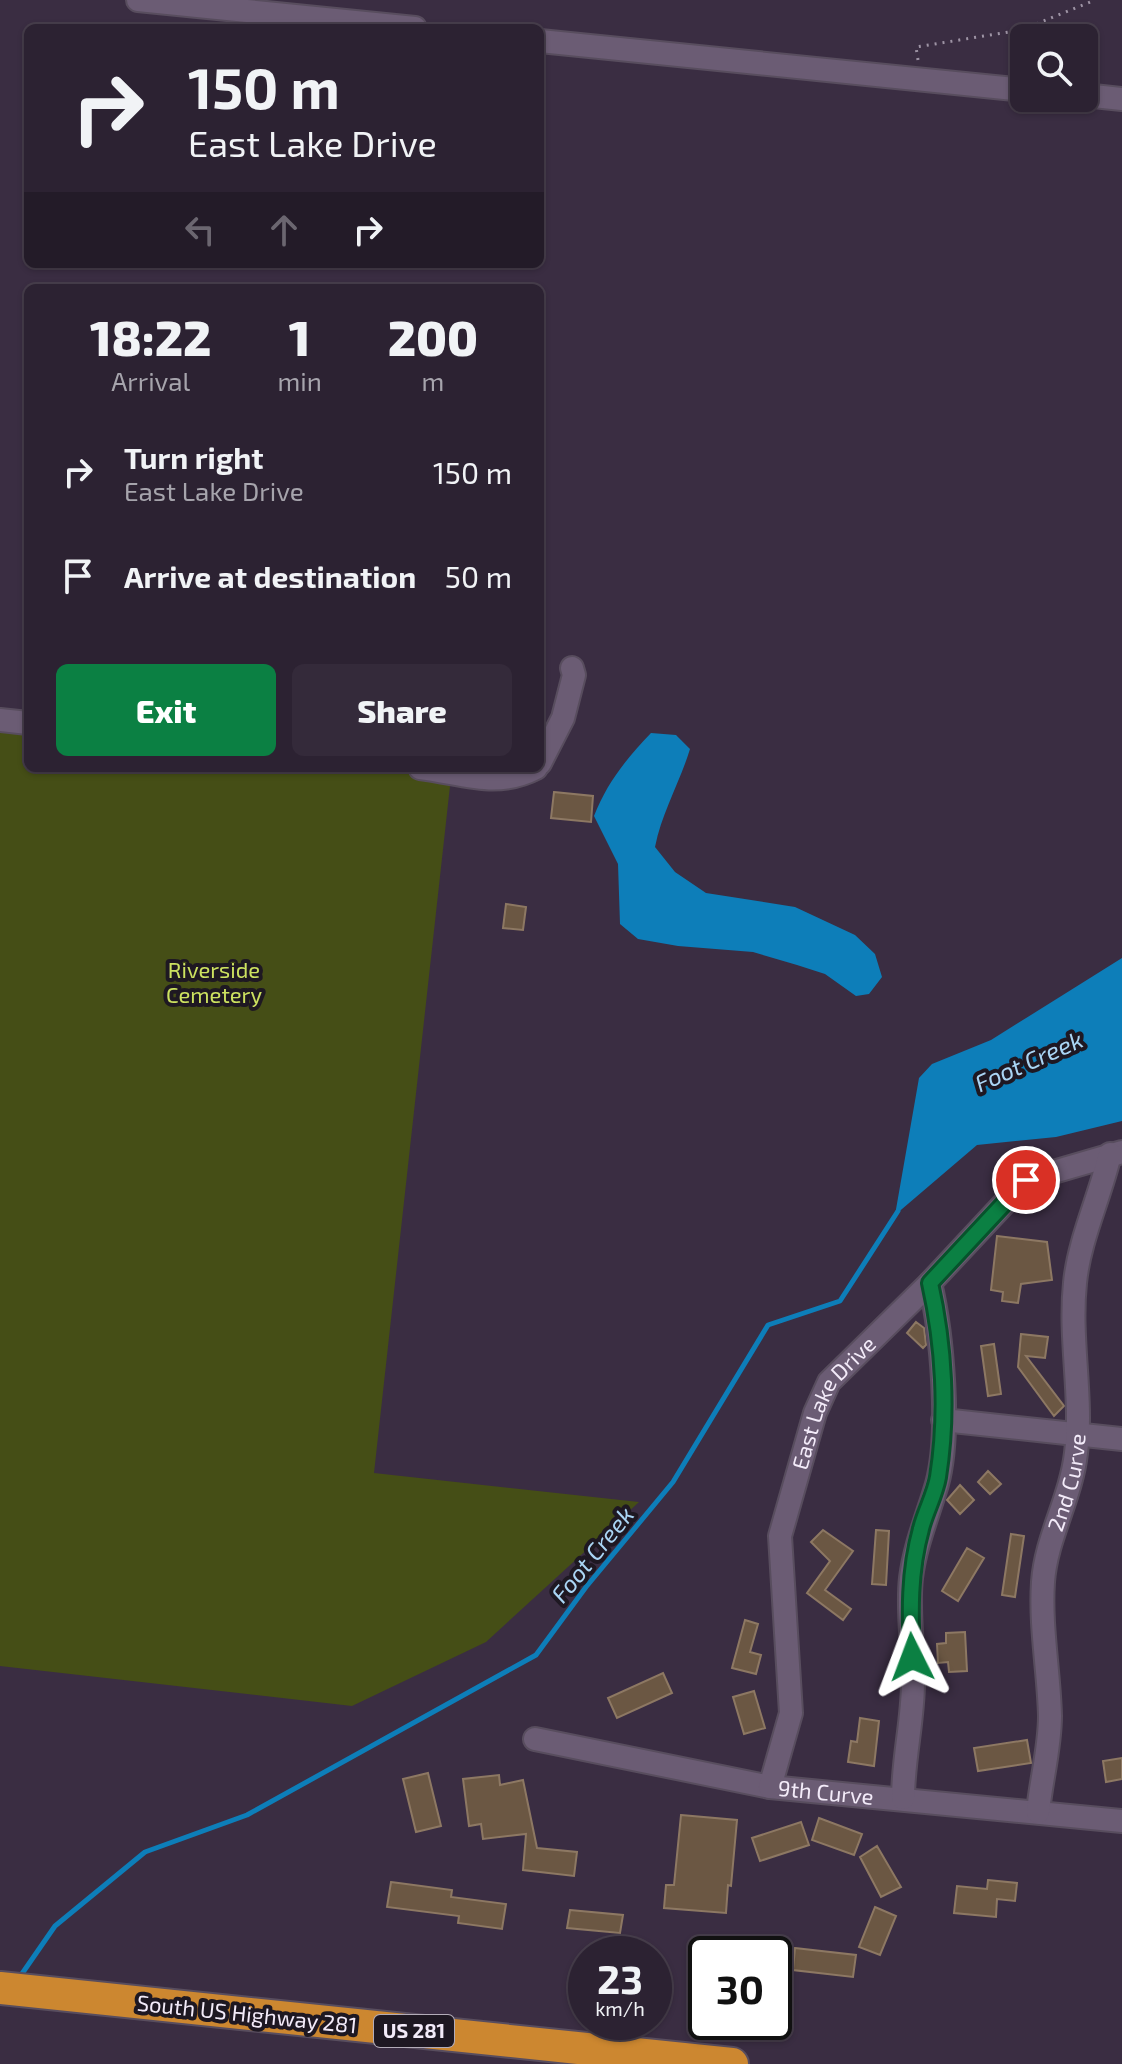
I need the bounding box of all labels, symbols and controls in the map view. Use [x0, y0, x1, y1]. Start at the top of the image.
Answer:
map controls [1010, 24, 1098, 112]
button: search [1010, 24, 1098, 112]
text: 150 m [188, 53, 340, 120]
icon: right [56, 56, 160, 160]
text: East Lake Drive [188, 121, 437, 164]
icon: left [178, 208, 222, 252]
icon: ahead [262, 208, 306, 252]
icon: right [346, 208, 390, 252]
text: 18:22 [90, 308, 212, 366]
text: 1 [289, 308, 310, 366]
text: 200 [388, 308, 478, 366]
text: Arrival [111, 365, 190, 396]
text: min [277, 365, 322, 396]
text: m [421, 365, 444, 396]
text: Turn right [124, 439, 264, 475]
icon: right [56, 450, 100, 494]
text: 150 m [433, 454, 512, 490]
text: East Lake Drive [124, 475, 304, 506]
icon: arrive [56, 554, 100, 598]
text: Arrive at destination [124, 558, 416, 594]
text: 50 m [445, 558, 512, 594]
button: Exit [56, 664, 276, 756]
button: Share [292, 664, 512, 756]
park label: Riverside Cemetery [166, 956, 262, 1007]
water label: Foot Creek [970, 1024, 1087, 1097]
pin [992, 1146, 1060, 1214]
icon: arrive [1004, 1158, 1048, 1202]
street label: East Lake Drive [786, 1330, 880, 1472]
street label: 2nd Curve [1041, 1433, 1090, 1534]
water label: Foot Creek [544, 1500, 639, 1608]
position arrow [870, 1615, 954, 1699]
street label: 9th Curve [777, 1774, 875, 1809]
speed limit sign: 30 [688, 1936, 792, 2040]
text: 23 [597, 1954, 643, 2002]
street label: South US Highway 281 [136, 1989, 358, 2037]
text: km/h [595, 1996, 645, 2020]
road number: US 281 [374, 2015, 454, 2047]

